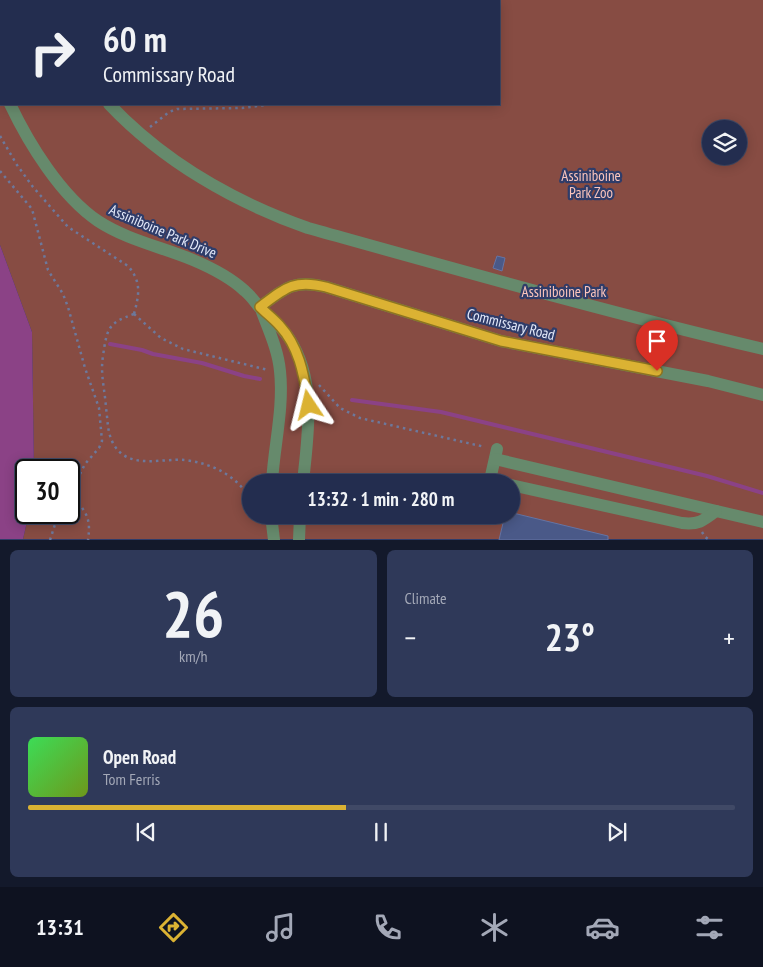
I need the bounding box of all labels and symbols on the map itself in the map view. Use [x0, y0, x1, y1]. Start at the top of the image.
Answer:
park label: Assiniboine Park Zoo [561, 166, 621, 202]
street label: Assiniboine Park Drive [106, 200, 220, 262]
park label: Assiniboine Park [522, 282, 607, 301]
street label: Commissary Road [465, 304, 557, 344]
pin [636, 320, 678, 371]
position arrow [282, 378, 334, 430]
speed limit sign: 30 [15, 459, 80, 524]

